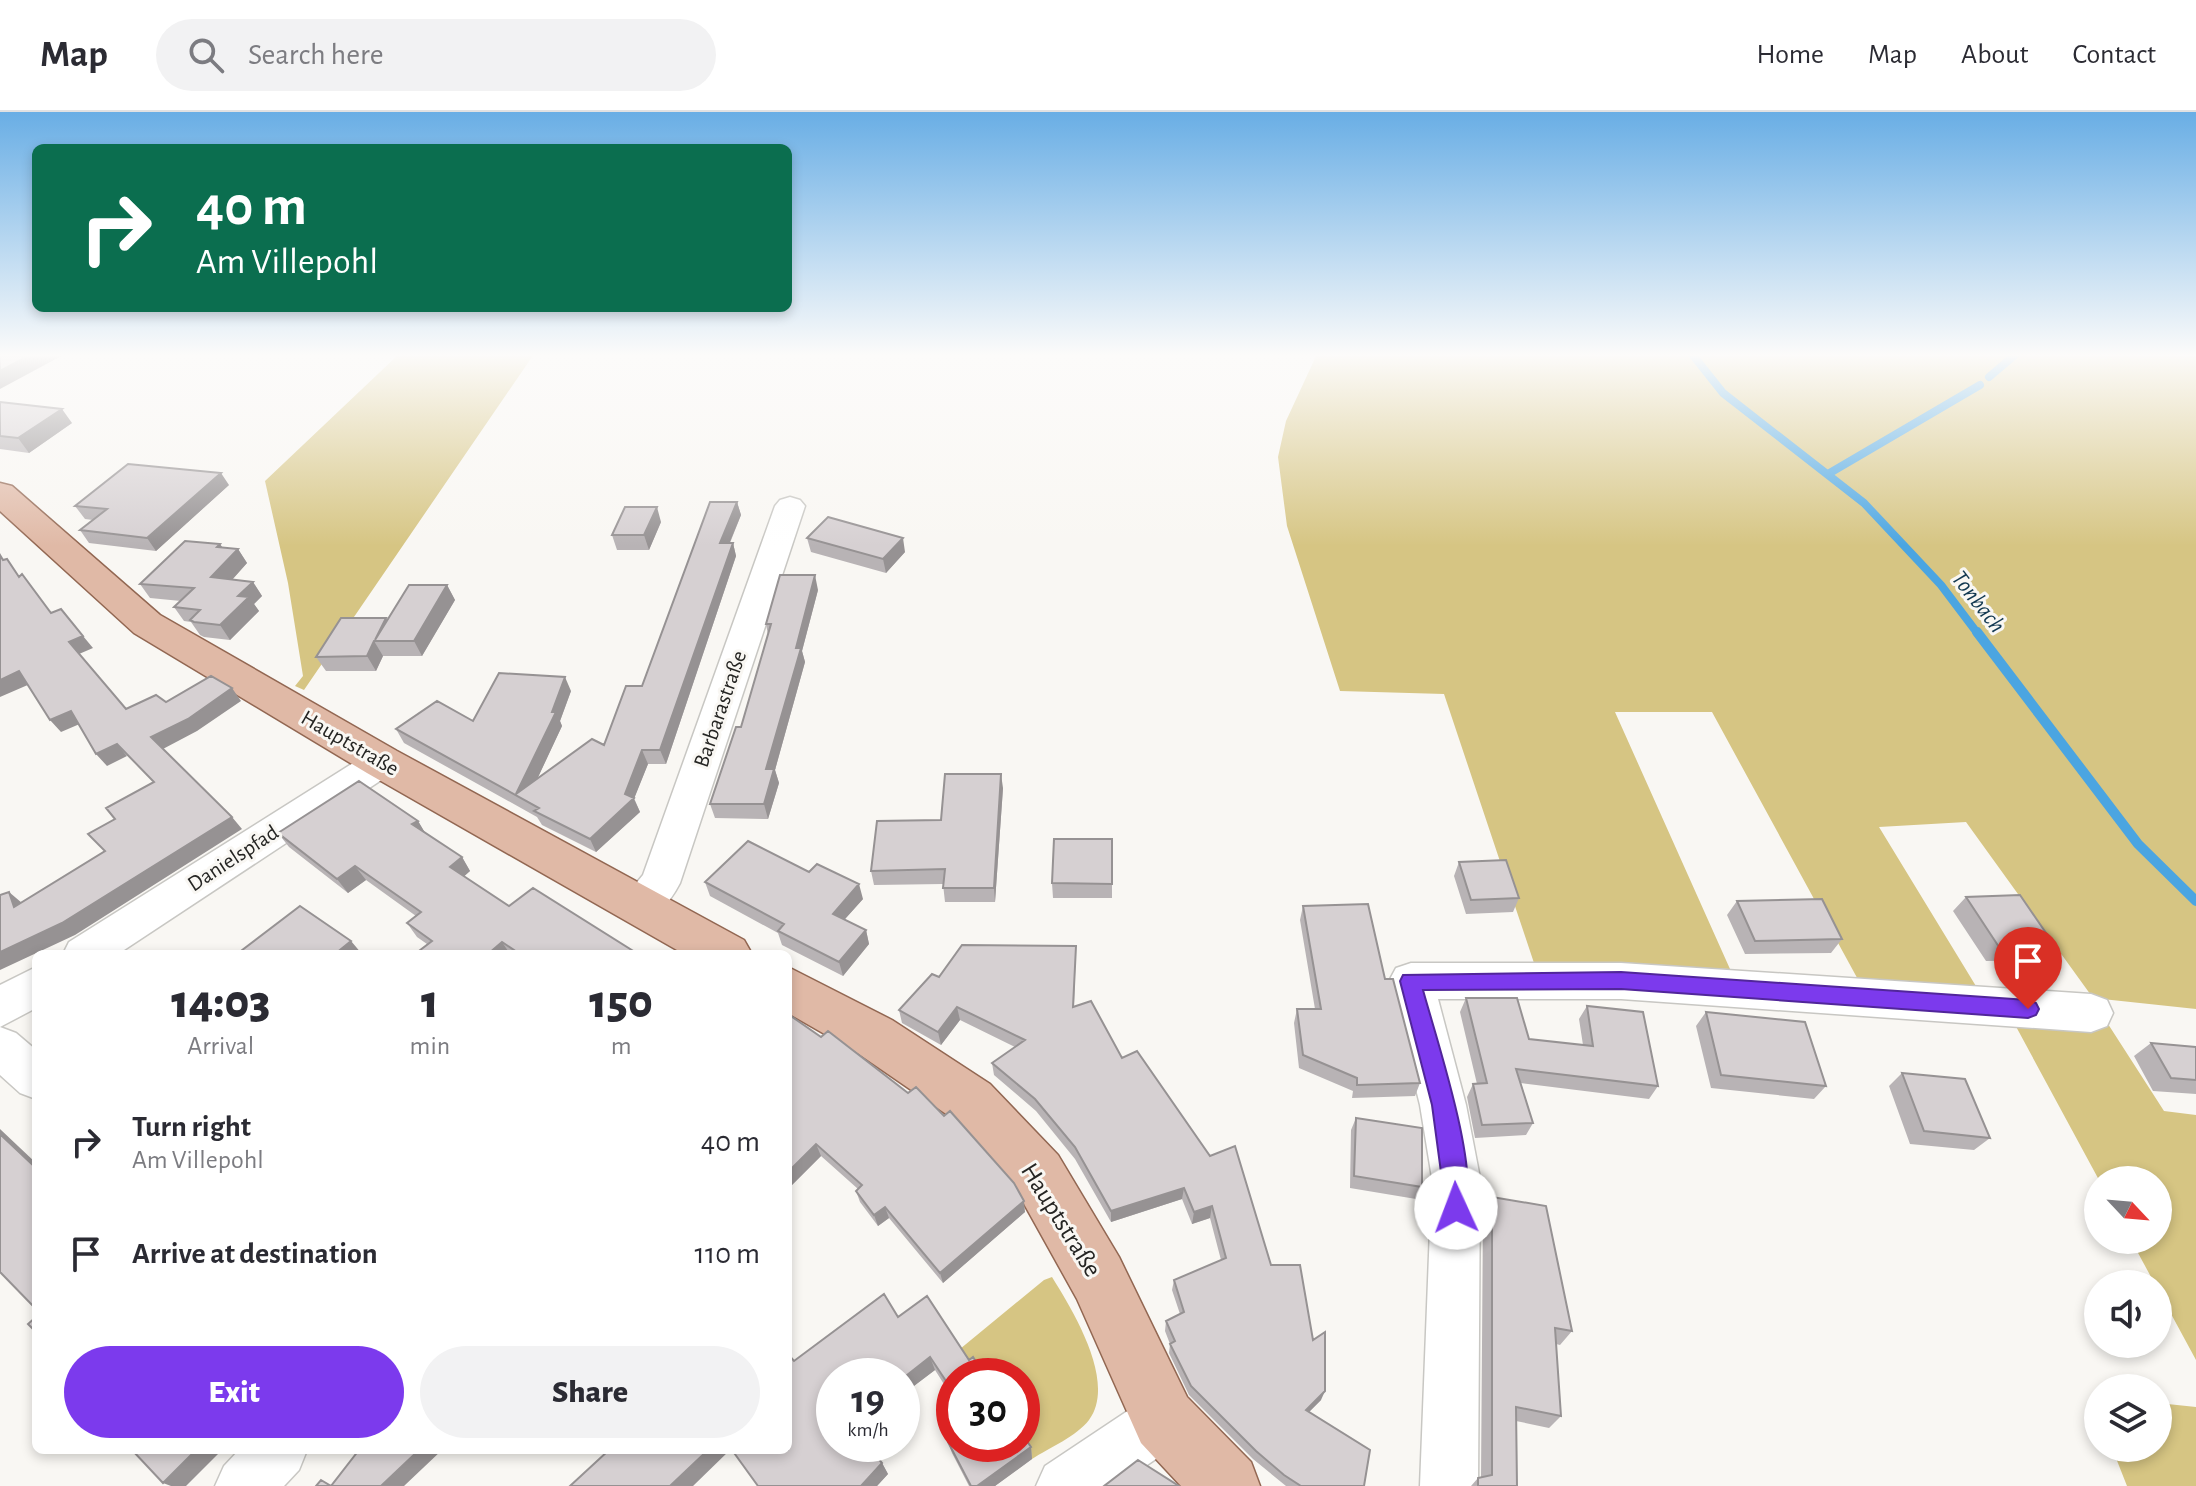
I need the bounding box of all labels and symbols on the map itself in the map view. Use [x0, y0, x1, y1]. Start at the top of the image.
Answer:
water label: Tonbach [1947, 567, 2009, 637]
street label: Barbarastraße [690, 648, 750, 770]
street label: Hauptstraße [297, 706, 403, 780]
street label: Danielspfad [184, 821, 282, 895]
pin [1994, 927, 2062, 1009]
street label: Hauptstraße [1016, 1159, 1106, 1281]
position arrow [1414, 1166, 1498, 1250]
north arrow [2084, 1166, 2172, 1254]
speed limit sign: 30 [936, 1358, 1040, 1462]

